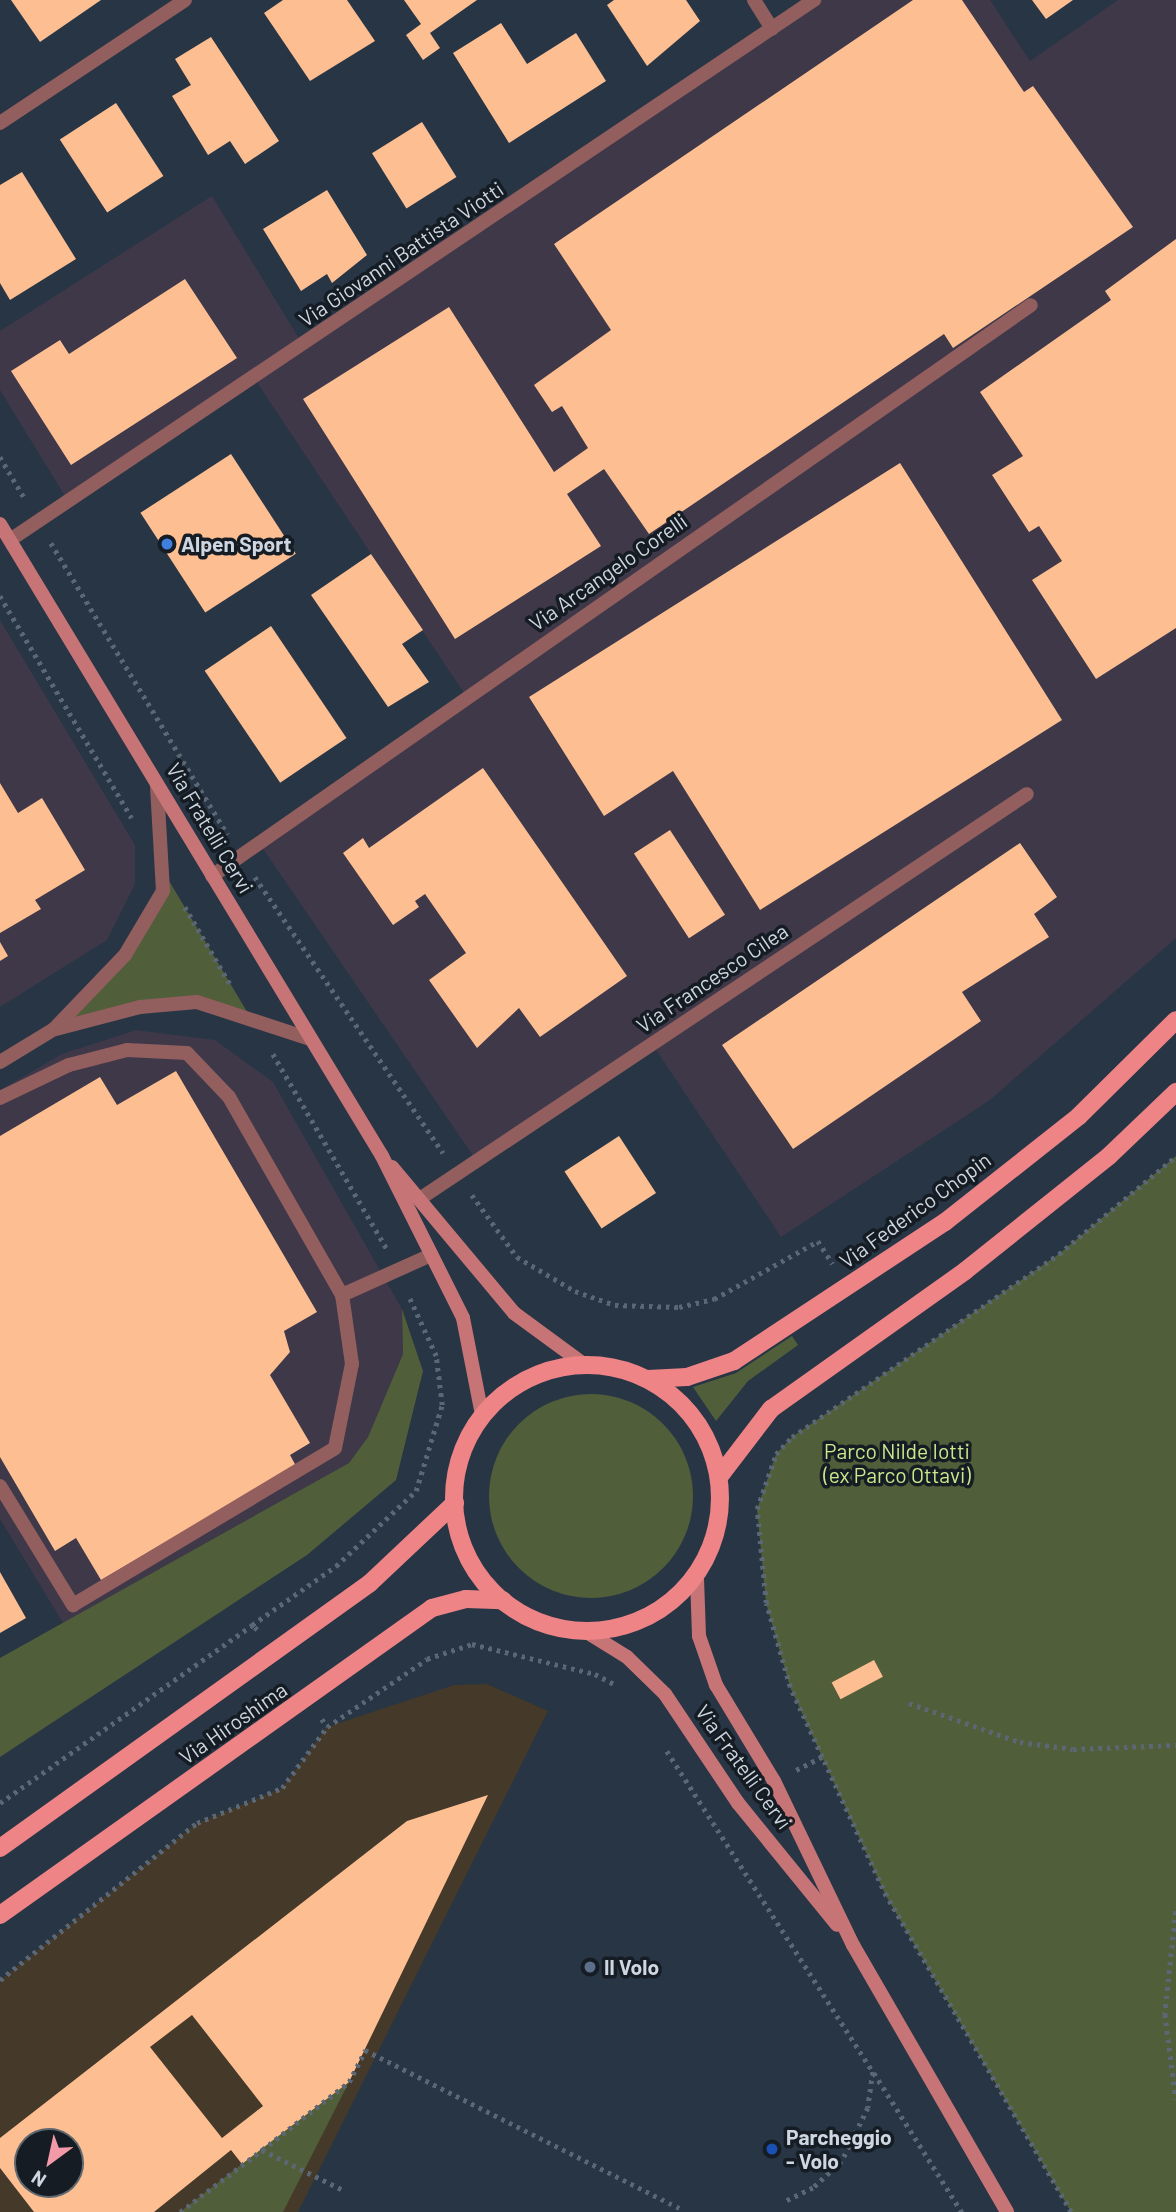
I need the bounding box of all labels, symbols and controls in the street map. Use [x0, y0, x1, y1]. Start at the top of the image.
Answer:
street label: Via Giovanni Battista Viotti [294, 176, 508, 332]
street label: Via Arcangelo Corelli [524, 508, 692, 636]
place label: Alpen Sport [181, 531, 291, 557]
marker: Alpen Sport [159, 536, 175, 552]
street label: Via Fratelli Cervi [161, 758, 259, 898]
street label: Via Francesco Cilea [632, 918, 792, 1038]
street label: Via Federico Chopin [834, 1147, 996, 1273]
park label: Parco Nilde Iotti (ex Parco Ottavi) [823, 1438, 971, 1488]
street label: Via Hiroshima [174, 1677, 292, 1769]
street label: Via Fratelli Cervi [690, 1700, 798, 1834]
place label: Il Volo [604, 1954, 659, 1980]
marker: Il Volo [582, 1959, 598, 1975]
place label: Parcheggio - Volo [786, 2124, 892, 2174]
north arrow [14, 2128, 84, 2198]
marker: Parcheggio - Volo [764, 2141, 780, 2157]
text: N [27, 2166, 50, 2192]

